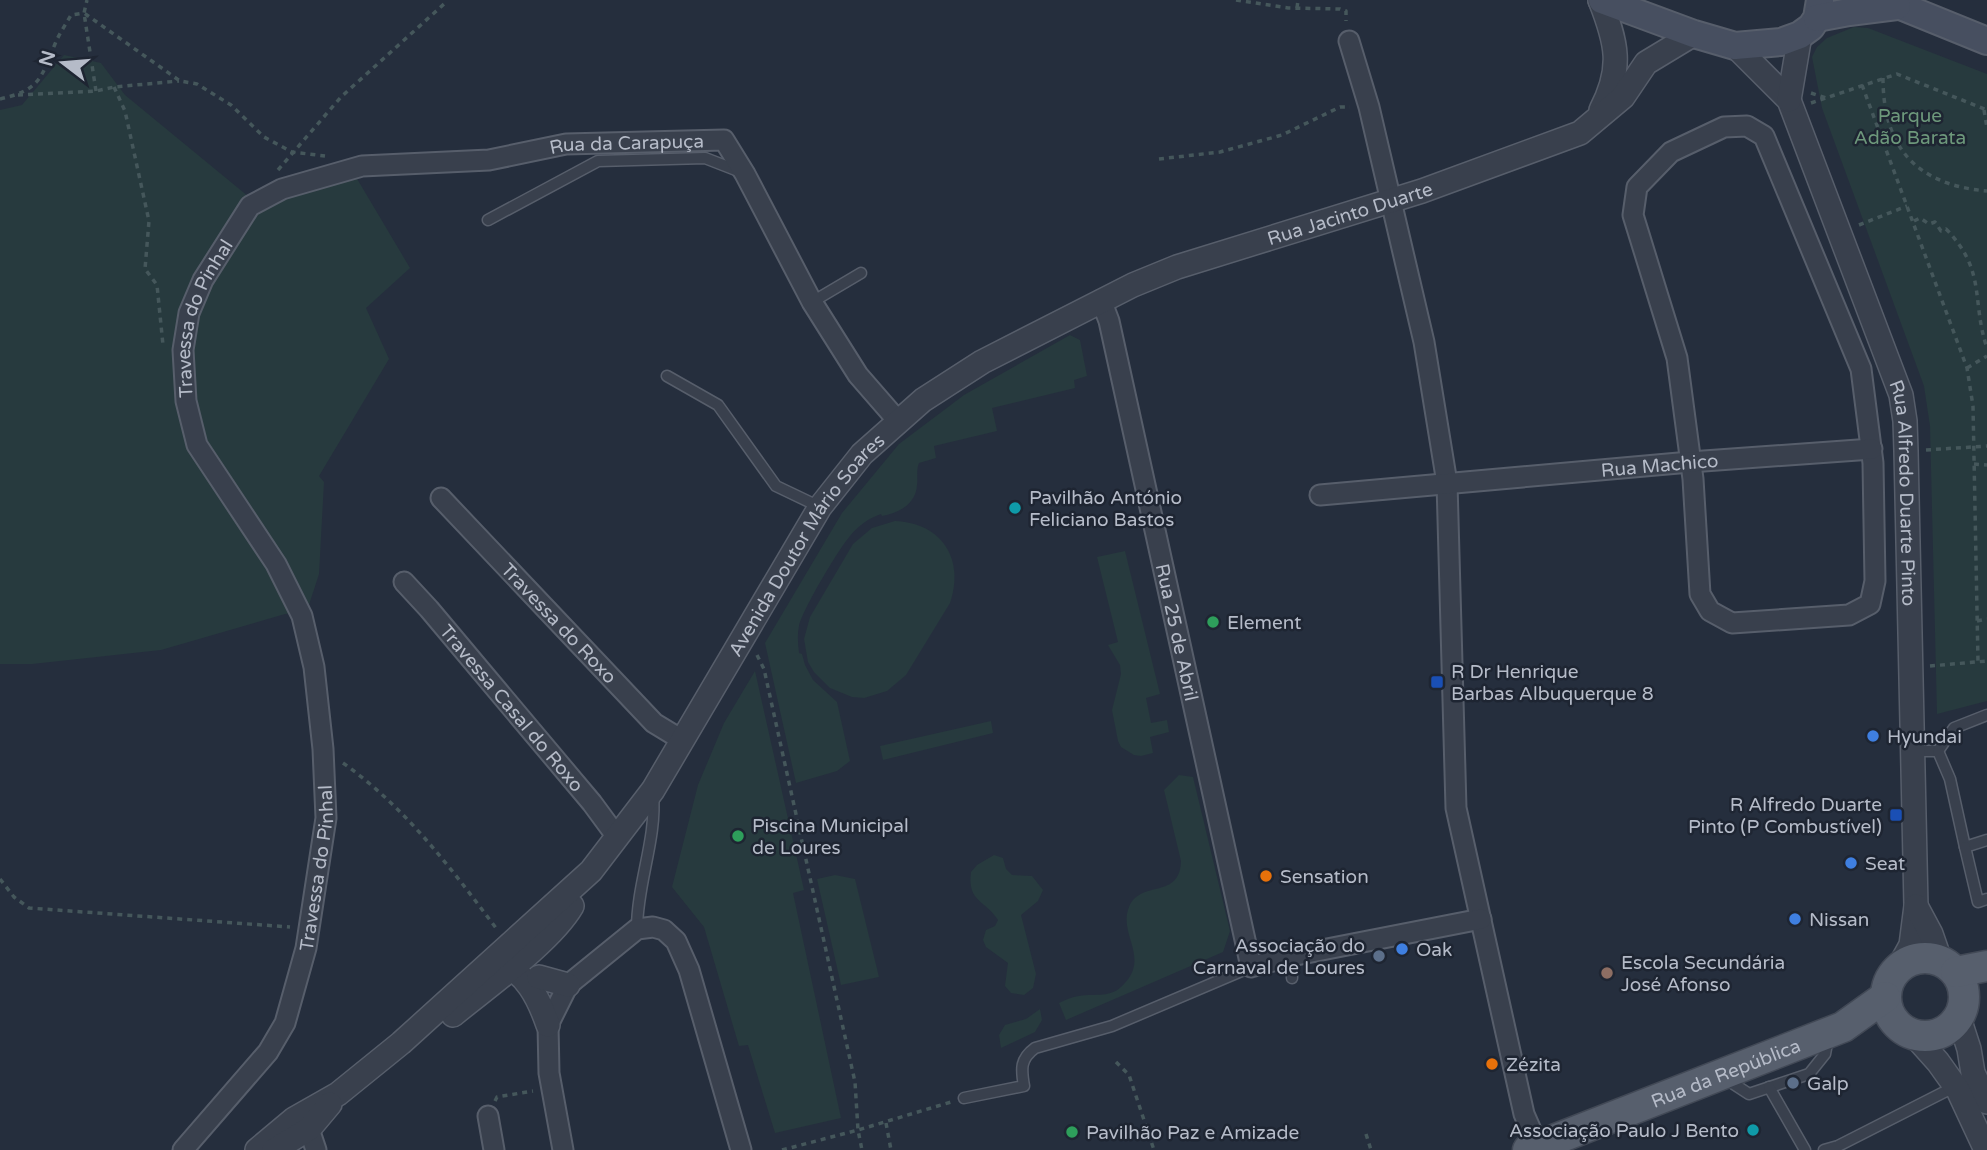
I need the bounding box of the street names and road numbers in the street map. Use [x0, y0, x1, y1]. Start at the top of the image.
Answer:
street label: Rua da Carapuça [548, 131, 704, 159]
street label: Rua Jacinto Duarte [1265, 178, 1436, 250]
street label: Travessa do Pinhal [173, 236, 238, 398]
street label: Rua Alfredo Duarte Pinto [1884, 377, 1919, 607]
street label: Avenida Doutor Mário Soares [724, 429, 889, 660]
street label: Rua Machico [1600, 450, 1719, 482]
street label: Travessa do Roxo [496, 559, 621, 688]
street label: Rua 25 de Abril [1151, 562, 1202, 703]
street label: Travessa Casal do Roxo [435, 621, 588, 796]
street label: Travessa do Pinhal [296, 785, 338, 953]
street label: Rua da República [1648, 1035, 1804, 1113]

